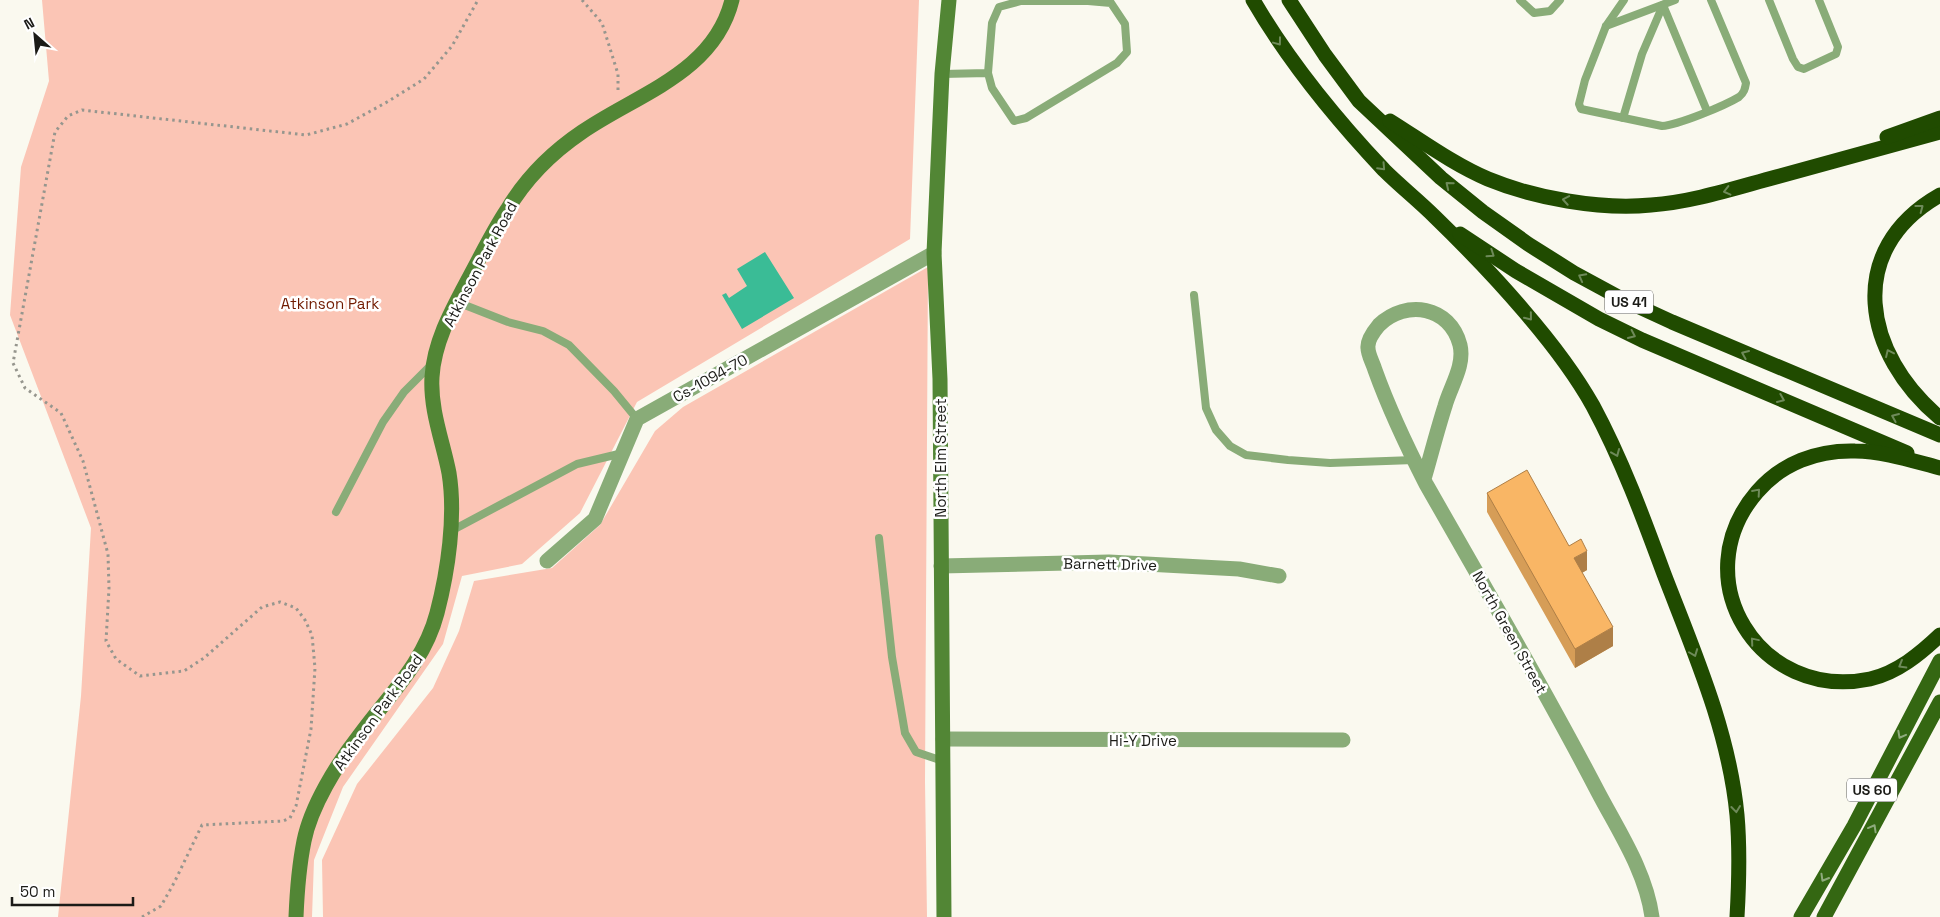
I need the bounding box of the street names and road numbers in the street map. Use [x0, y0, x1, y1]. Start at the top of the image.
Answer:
street label: Atkinson Park Road [439, 198, 521, 330]
road number: US 41 [1605, 290, 1653, 314]
street label: Cs-1094-70 [669, 350, 751, 406]
street label: North Elm Street [931, 398, 950, 518]
street label: Barnett Drive [1063, 554, 1157, 574]
street label: North Green Street [1469, 568, 1552, 696]
street label: Atkinson Park Road [329, 650, 427, 774]
street label: Hi-Y Drive [1109, 731, 1177, 750]
road number: US 60 [1847, 778, 1897, 802]

